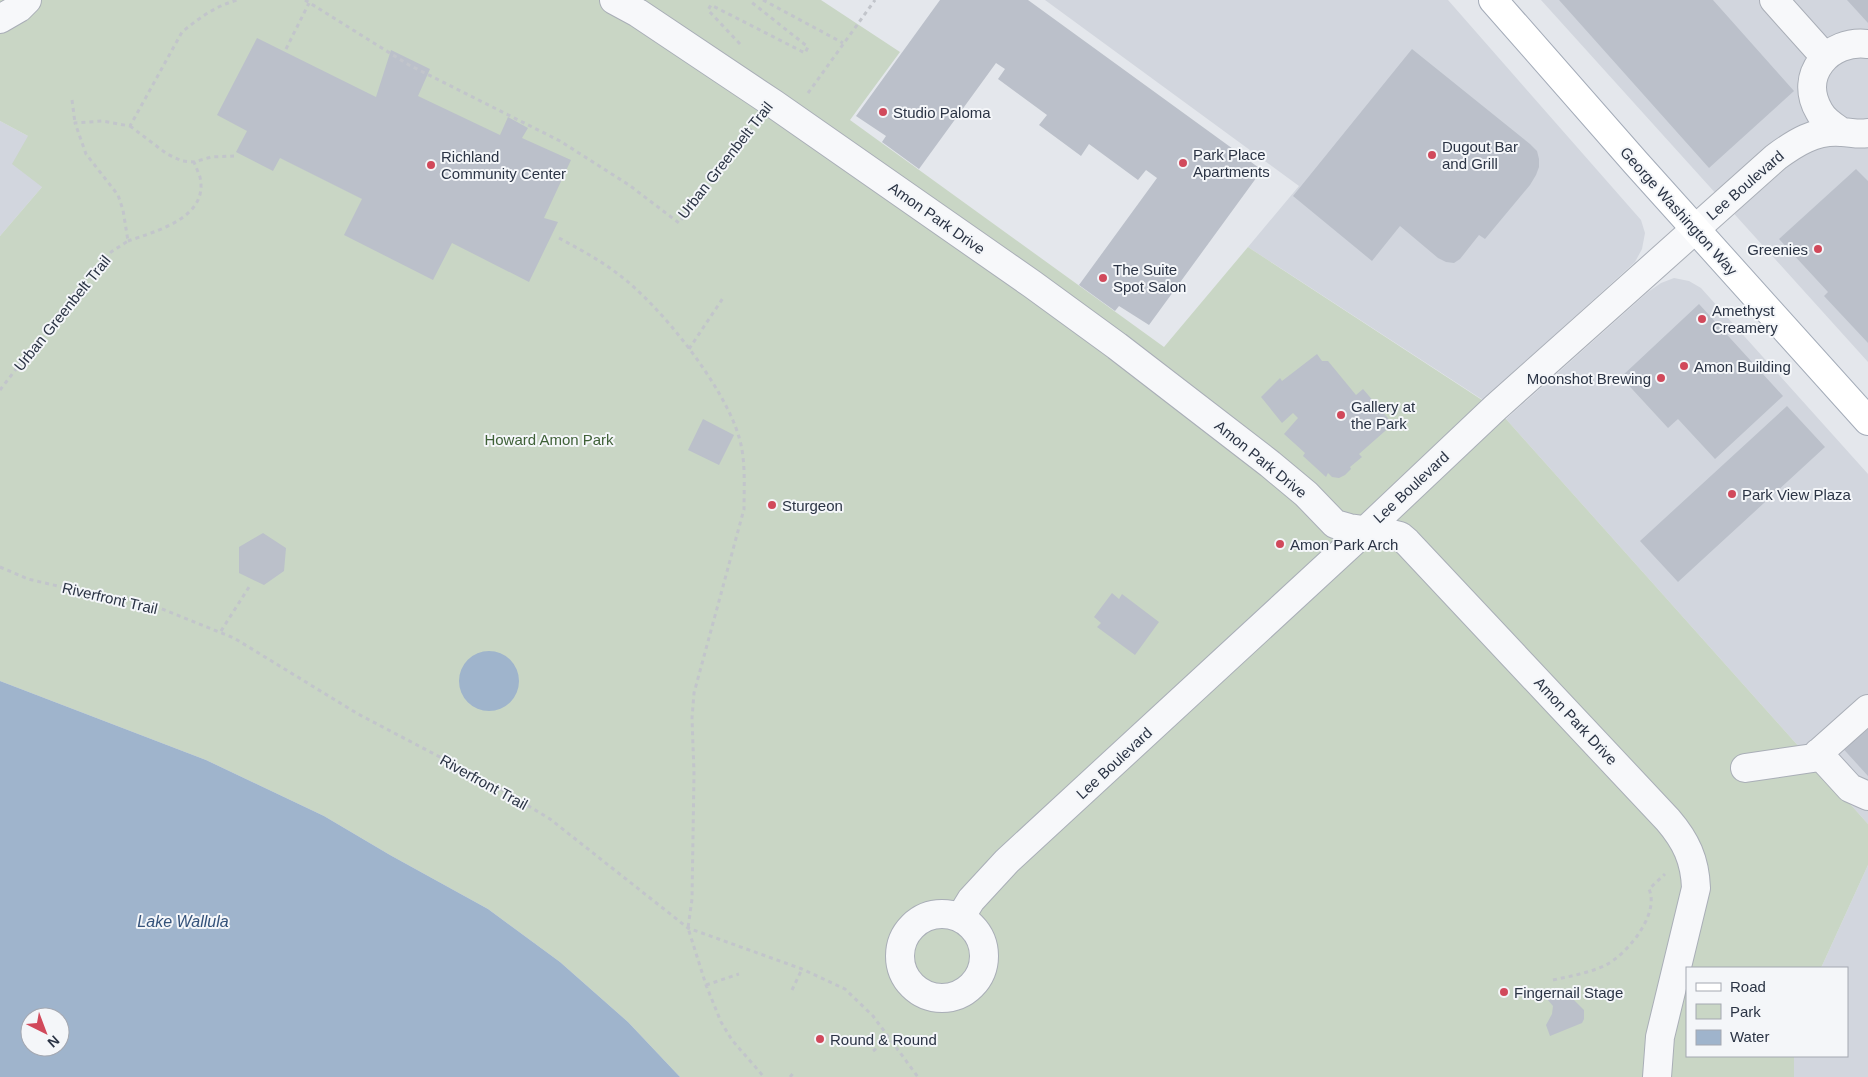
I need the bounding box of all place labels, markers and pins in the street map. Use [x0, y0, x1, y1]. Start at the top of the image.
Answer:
place label: Studio Paloma [893, 104, 991, 121]
marker: Studio Paloma [877, 106, 889, 118]
place label: Dugout Bar and Grill [1442, 138, 1518, 172]
place label: Park Place Apartments [1193, 146, 1270, 180]
place label: Richland Community Center [441, 148, 566, 182]
marker: Dugout Bar and Grill [1426, 149, 1438, 161]
marker: Park Place Apartments [1177, 157, 1189, 169]
marker: Richland Community Center [425, 159, 437, 171]
place label: Greenies [1747, 241, 1808, 258]
marker: Greenies [1812, 243, 1824, 255]
place label: The Suite Spot Salon [1113, 261, 1186, 295]
marker: The Suite Spot Salon [1097, 272, 1109, 284]
place label: Amethyst Creamery [1712, 302, 1778, 336]
marker: Amethyst Creamery [1696, 313, 1708, 325]
place label: Amon Building [1694, 358, 1791, 375]
marker: Amon Building [1678, 360, 1690, 372]
place label: Moonshot Brewing [1527, 370, 1651, 387]
marker: Moonshot Brewing [1655, 372, 1667, 384]
place label: Gallery at the Park [1351, 398, 1416, 432]
marker: Gallery at the Park [1335, 409, 1347, 421]
place label: Park View Plaza [1742, 486, 1852, 503]
marker: Park View Plaza [1726, 488, 1738, 500]
place label: Sturgeon [782, 497, 843, 514]
marker: Sturgeon [766, 499, 778, 511]
place label: Amon Park Arch [1290, 536, 1398, 553]
marker: Amon Park Arch [1274, 538, 1286, 550]
place label: Fingernail Stage [1514, 984, 1623, 1001]
marker: Fingernail Stage [1498, 986, 1510, 998]
place label: Round & Round [830, 1031, 937, 1048]
marker: Round & Round [814, 1033, 826, 1045]

